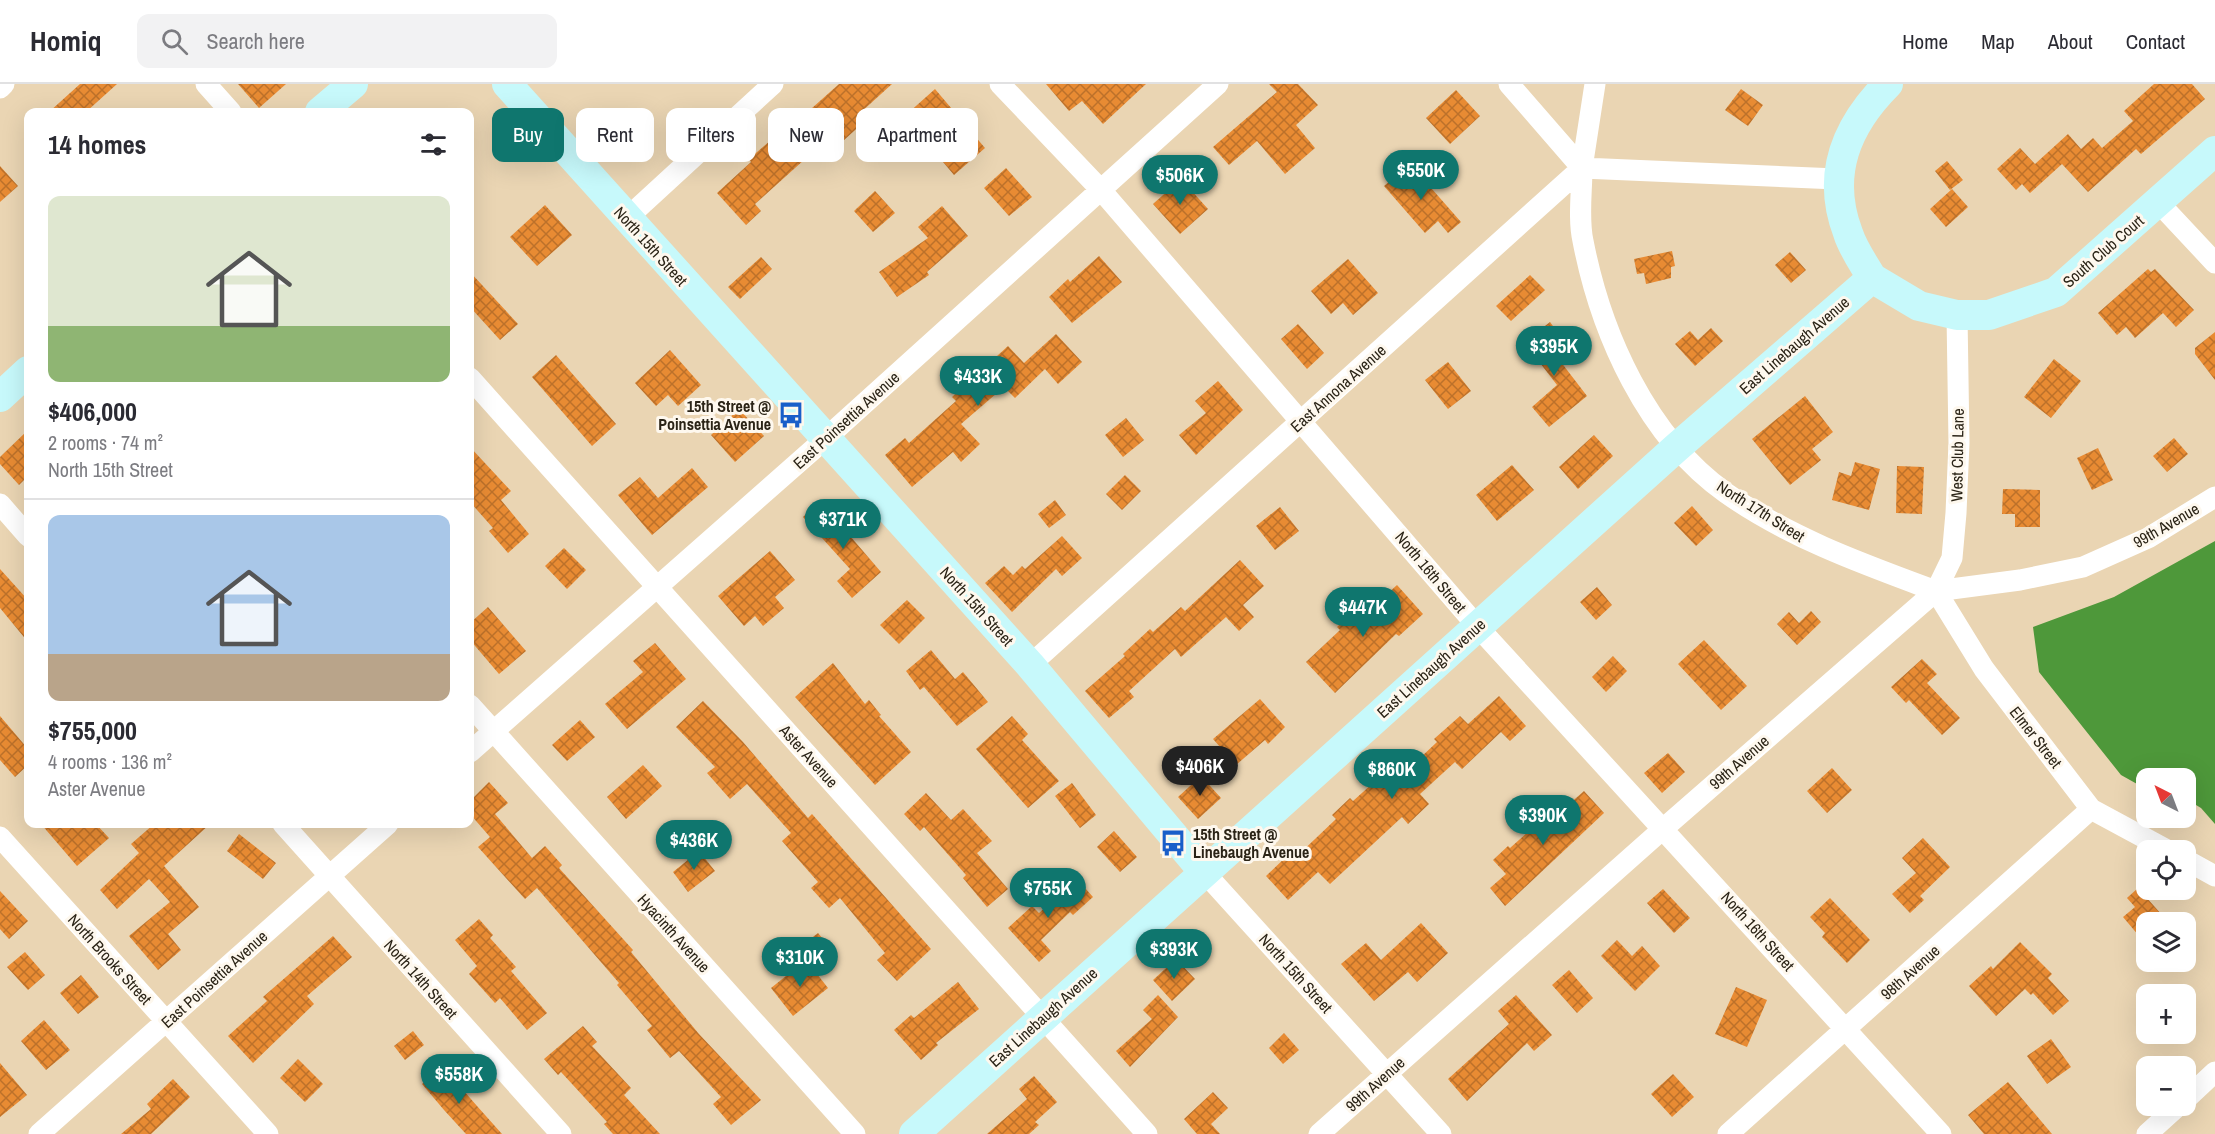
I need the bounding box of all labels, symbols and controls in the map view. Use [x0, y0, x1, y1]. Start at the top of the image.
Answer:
search box [137, 14, 557, 68]
text: Homiq [30, 22, 101, 60]
icon: search [158, 25, 191, 58]
text: Search here [206, 26, 305, 56]
text: Home [1902, 27, 1948, 56]
text: Map [1981, 27, 2015, 56]
text: About [2048, 27, 2093, 56]
text: Contact [2126, 27, 2185, 56]
chip: Buy [492, 108, 564, 162]
chip: Rent [576, 108, 654, 162]
chip: Filters [666, 108, 756, 162]
chip: New [768, 108, 844, 162]
chip: Apartment [856, 108, 978, 162]
text: 14 homes [48, 127, 146, 162]
icon: filters [417, 128, 450, 161]
pin: $550K [1379, 150, 1463, 201]
pin: $506K [1138, 155, 1222, 206]
text: $550K [1397, 156, 1445, 183]
text: $506K [1156, 161, 1204, 188]
street label: North 15th Street [609, 202, 693, 291]
street label: South Club Court [2058, 209, 2148, 292]
icon: home [195, 235, 303, 343]
street label: East Linebaugh Avenue [1734, 291, 1854, 399]
pin: $395K [1512, 326, 1596, 377]
text: $395K [1530, 332, 1578, 359]
street label: East Annona Avenue [1285, 339, 1391, 437]
pin: $433K [936, 356, 1020, 407]
text: $433K [954, 362, 1002, 389]
street label: East Poinsettia Avenue [788, 366, 904, 474]
text: $406,000 [48, 394, 137, 429]
place label: 15th Street @ Poinsettia Avenue [658, 395, 771, 435]
bus stop icon: 15th Street @ Poinsettia Avenue [776, 400, 806, 430]
street label: West Club Lane [1945, 408, 1969, 502]
text: 2 rooms · 74 m² [48, 429, 163, 456]
text: North 15th Street [48, 456, 173, 483]
street label: North 17th Street [1713, 475, 1809, 547]
street label: 99th Avenue [2129, 497, 2203, 553]
pin: $371K [801, 499, 885, 550]
text: $371K [819, 505, 867, 532]
street label: North 16th Street [1390, 527, 1472, 618]
icon: home [195, 554, 303, 662]
street label: North 15th Street [935, 562, 1019, 651]
pin: $447K [1321, 587, 1405, 638]
text: $447K [1339, 593, 1387, 620]
street label: East Linebaugh Avenue [1372, 613, 1490, 723]
street label: Elmer Street [2005, 701, 2067, 773]
text: $755,000 [48, 713, 137, 748]
street label: Aster Avenue [774, 719, 843, 792]
street label: 99th Avenue [1704, 730, 1774, 794]
pin: $406K [1158, 746, 1242, 797]
text: 4 rooms · 136 m² [48, 748, 172, 775]
pin: $860K [1350, 749, 1434, 800]
text: $406K [1176, 752, 1224, 779]
text: $860K [1368, 755, 1416, 782]
north arrow [2136, 768, 2196, 828]
map controls [2136, 768, 2196, 1116]
text: Aster Avenue [48, 775, 145, 802]
pin: $390K [1501, 795, 1585, 846]
text: $390K [1519, 801, 1567, 828]
pin: $436K [652, 820, 736, 871]
place label: 15th Street @ Linebaugh Avenue [1193, 823, 1309, 863]
text: $436K [670, 826, 718, 853]
bus stop icon: 15th Street @ Linebaugh Avenue [1158, 828, 1188, 858]
button: locate [2136, 840, 2196, 900]
pin: $755K [1006, 868, 1090, 919]
text: $755K [1024, 874, 1072, 901]
street label: North 16th Street [1716, 887, 1800, 976]
street label: Hyacinth Avenue [633, 889, 715, 977]
street label: North Brooks Street [63, 909, 157, 1009]
button: layers [2136, 912, 2196, 972]
street label: East Poinsettia Avenue [156, 925, 272, 1033]
pin: $393K [1132, 929, 1216, 980]
street label: North 15th Street [1254, 929, 1338, 1018]
street label: North 14th Street [379, 935, 463, 1024]
text: $393K [1150, 935, 1198, 962]
pin: $310K [758, 937, 842, 988]
street label: 98th Avenue [1876, 939, 1944, 1005]
text: $310K [776, 943, 824, 970]
street label: East Linebaugh Avenue [984, 962, 1102, 1072]
button: + [2136, 984, 2196, 1044]
street label: 99th Avenue [1341, 1051, 1409, 1117]
pin: $558K [417, 1054, 501, 1105]
button: − [2136, 1056, 2196, 1116]
text: $558K [435, 1060, 483, 1087]

